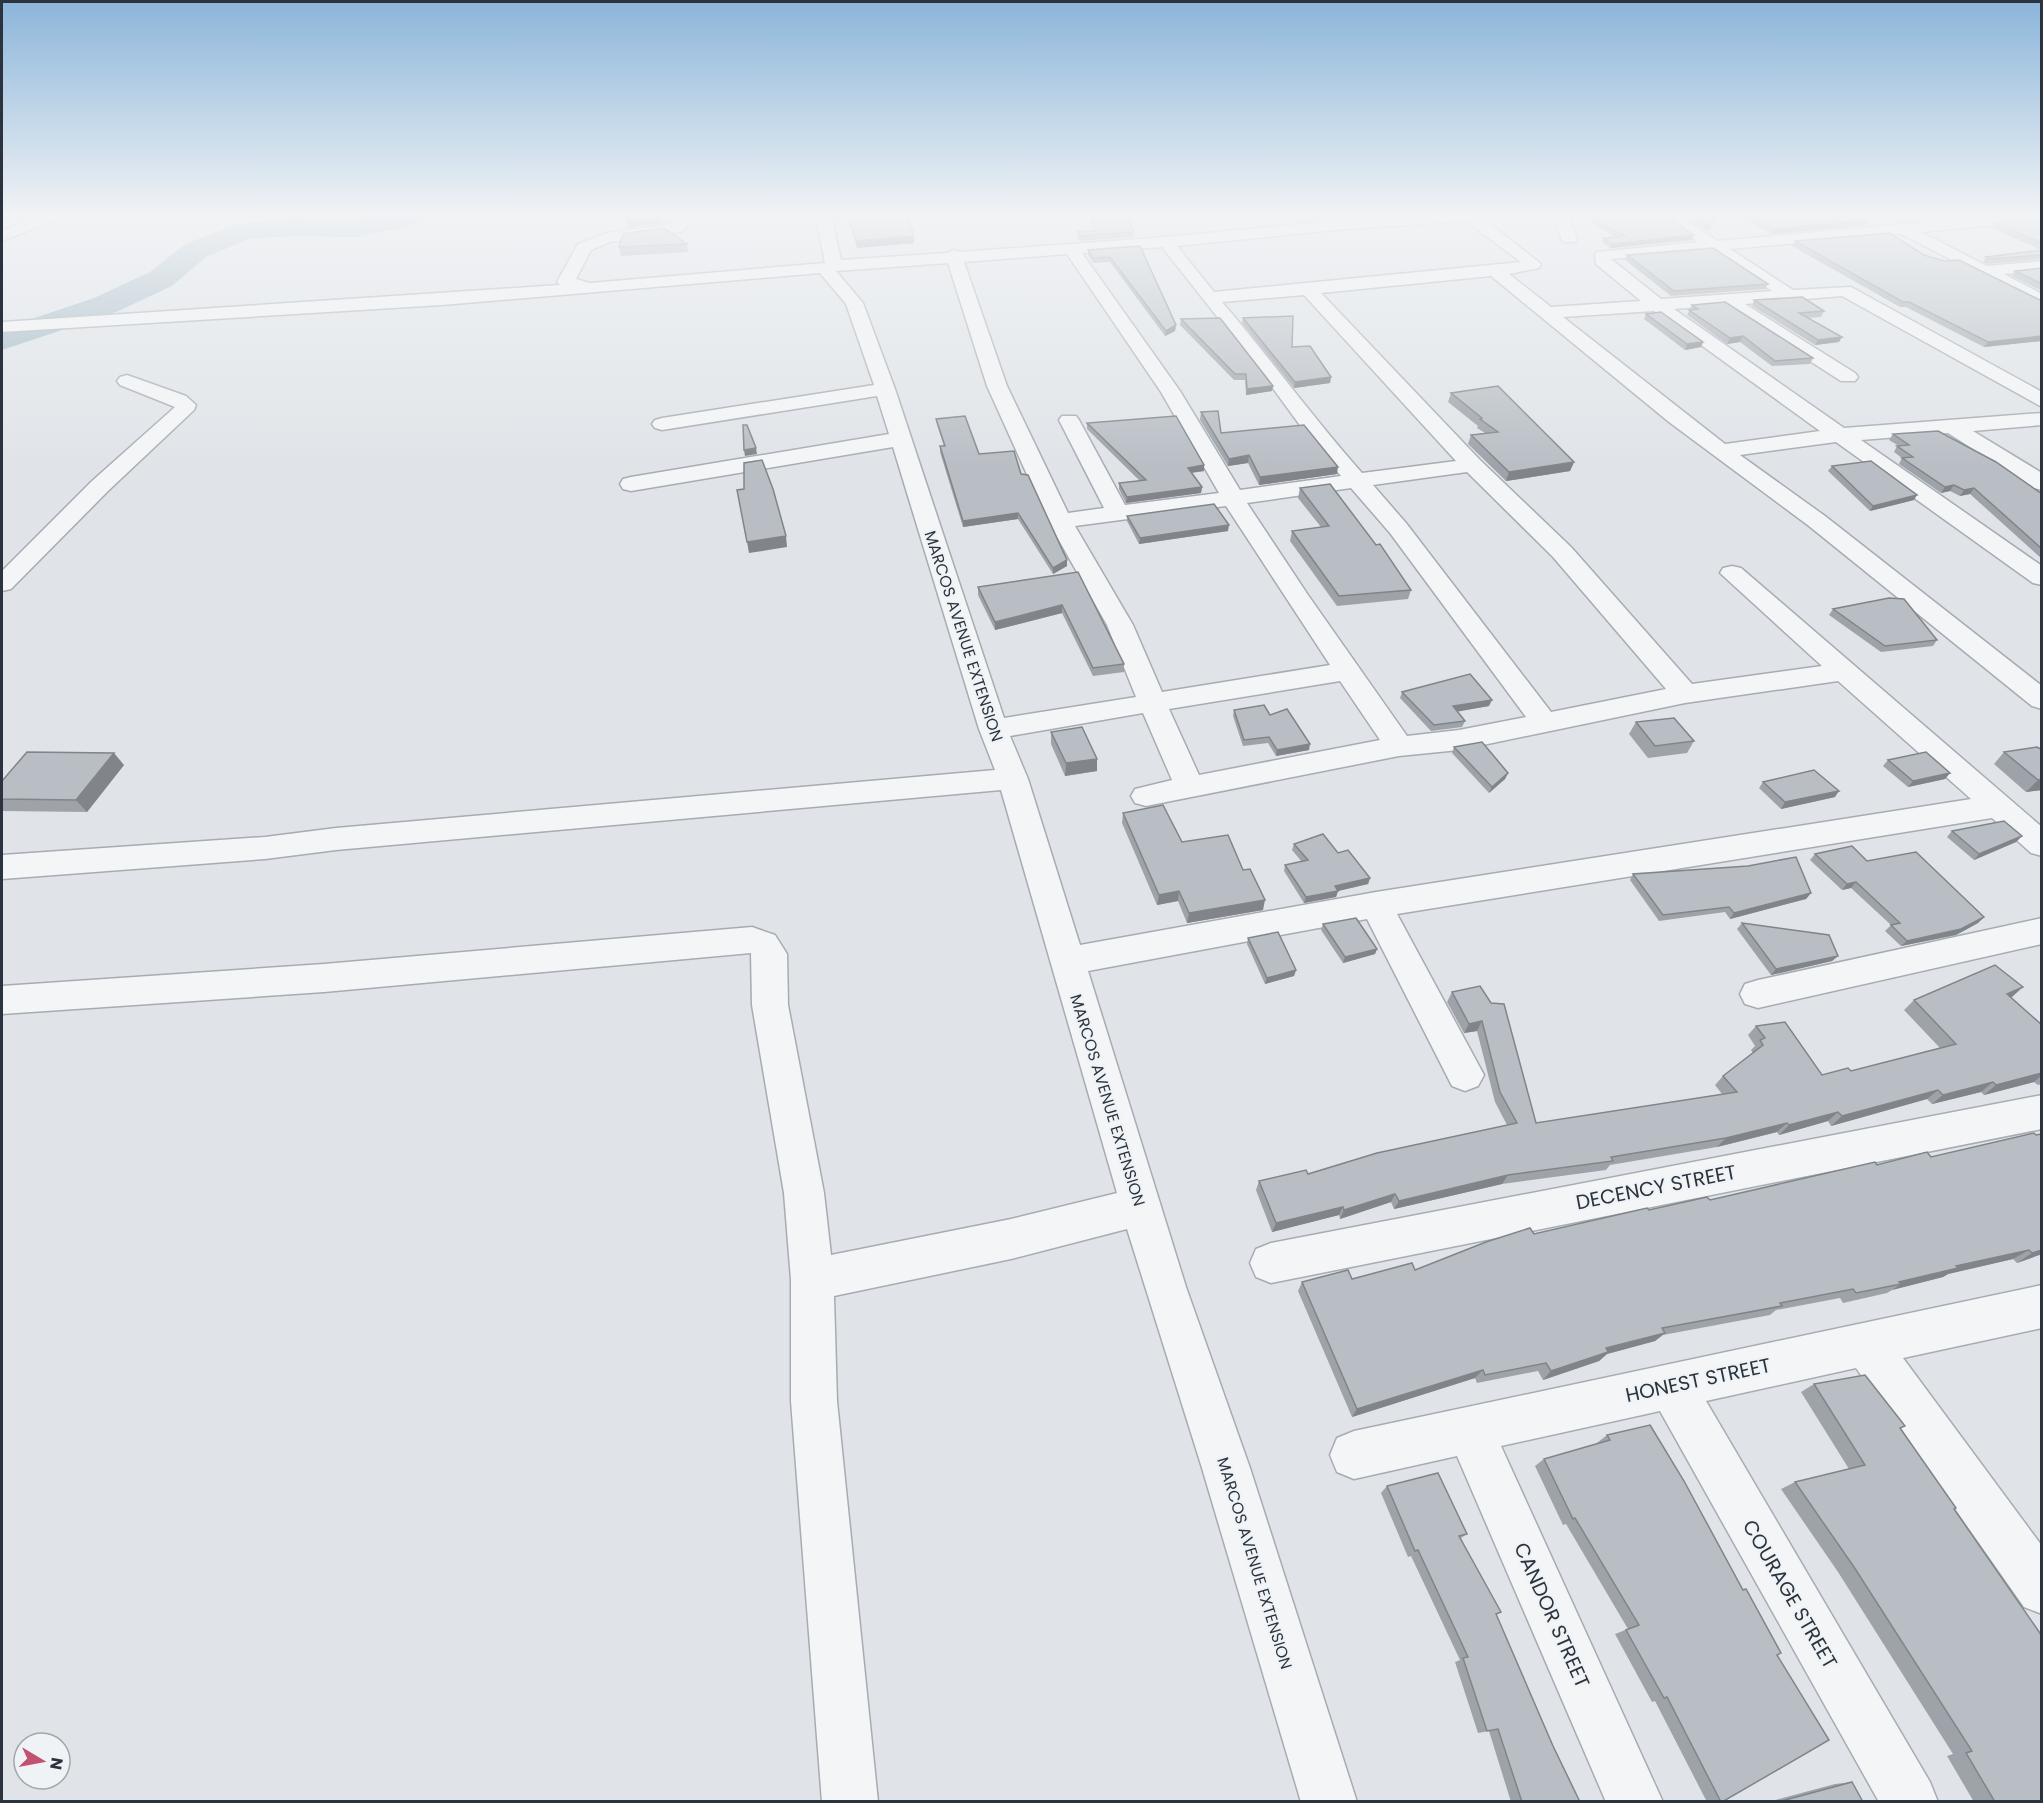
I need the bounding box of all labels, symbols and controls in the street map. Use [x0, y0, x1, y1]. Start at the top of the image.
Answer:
street label: MARCOS AVENUE EXTENSION [918, 528, 1009, 745]
street label: MARCOS AVENUE EXTENSION [1064, 991, 1151, 1209]
street label: DECENCY STREET [1573, 1158, 1739, 1216]
street label: HONEST STREET [1623, 1351, 1773, 1409]
street label: MARCOS AVENUE EXTENSION [1211, 1454, 1298, 1672]
street label: COURAGE STREET [1736, 1514, 1844, 1674]
street label: CANDOR STREET [1507, 1538, 1597, 1692]
north arrow [12, 1731, 72, 1791]
text: N [44, 1756, 69, 1771]

